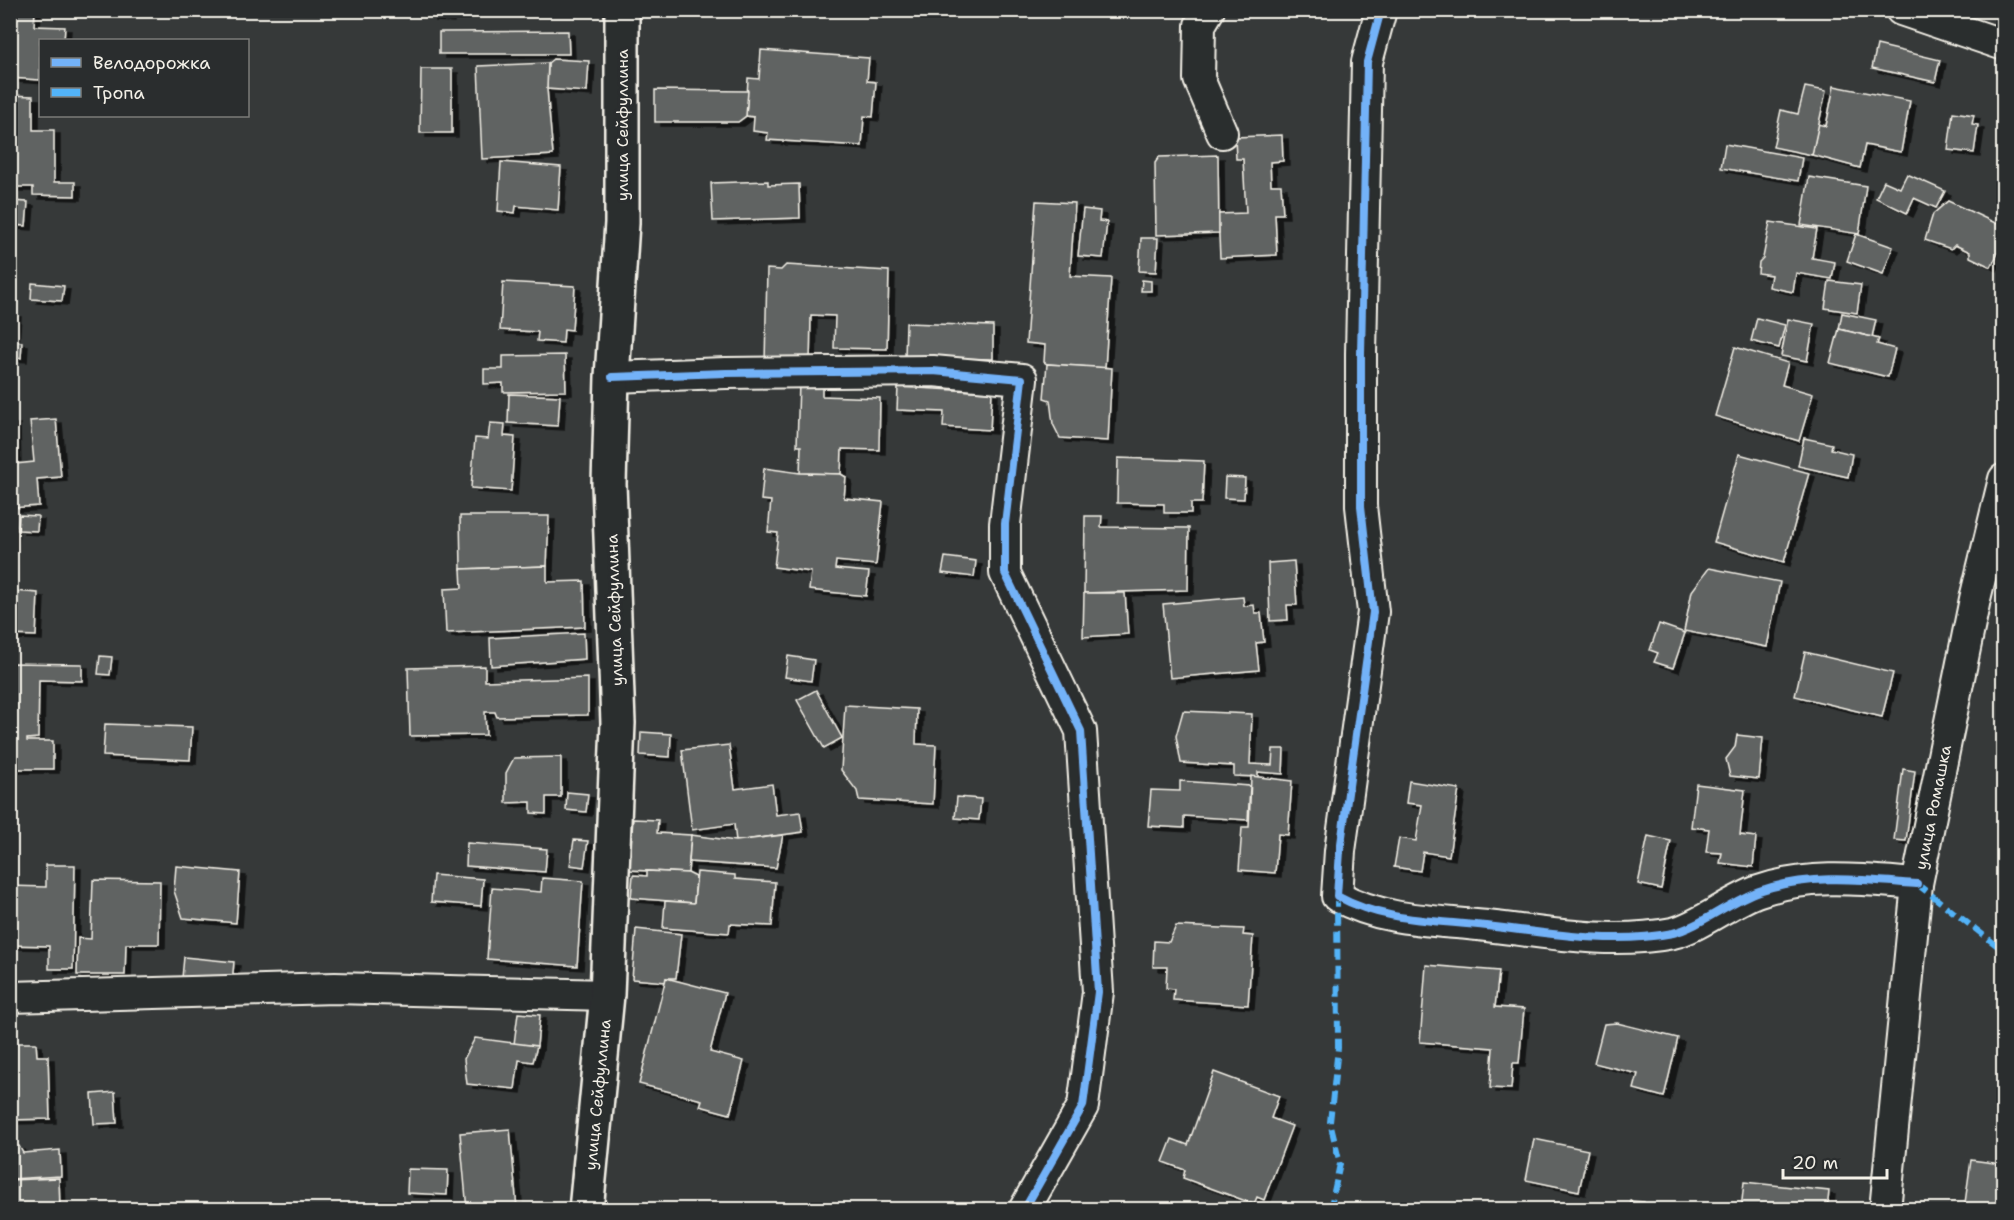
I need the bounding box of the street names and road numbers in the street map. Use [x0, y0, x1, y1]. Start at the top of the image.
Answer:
street label: улица Сейфуллина [612, 49, 633, 201]
street label: улица Сейфуллина [601, 534, 628, 686]
street label: улица Ромашка [1910, 743, 1956, 871]
street label: улица Сейфуллина [580, 1018, 616, 1171]

